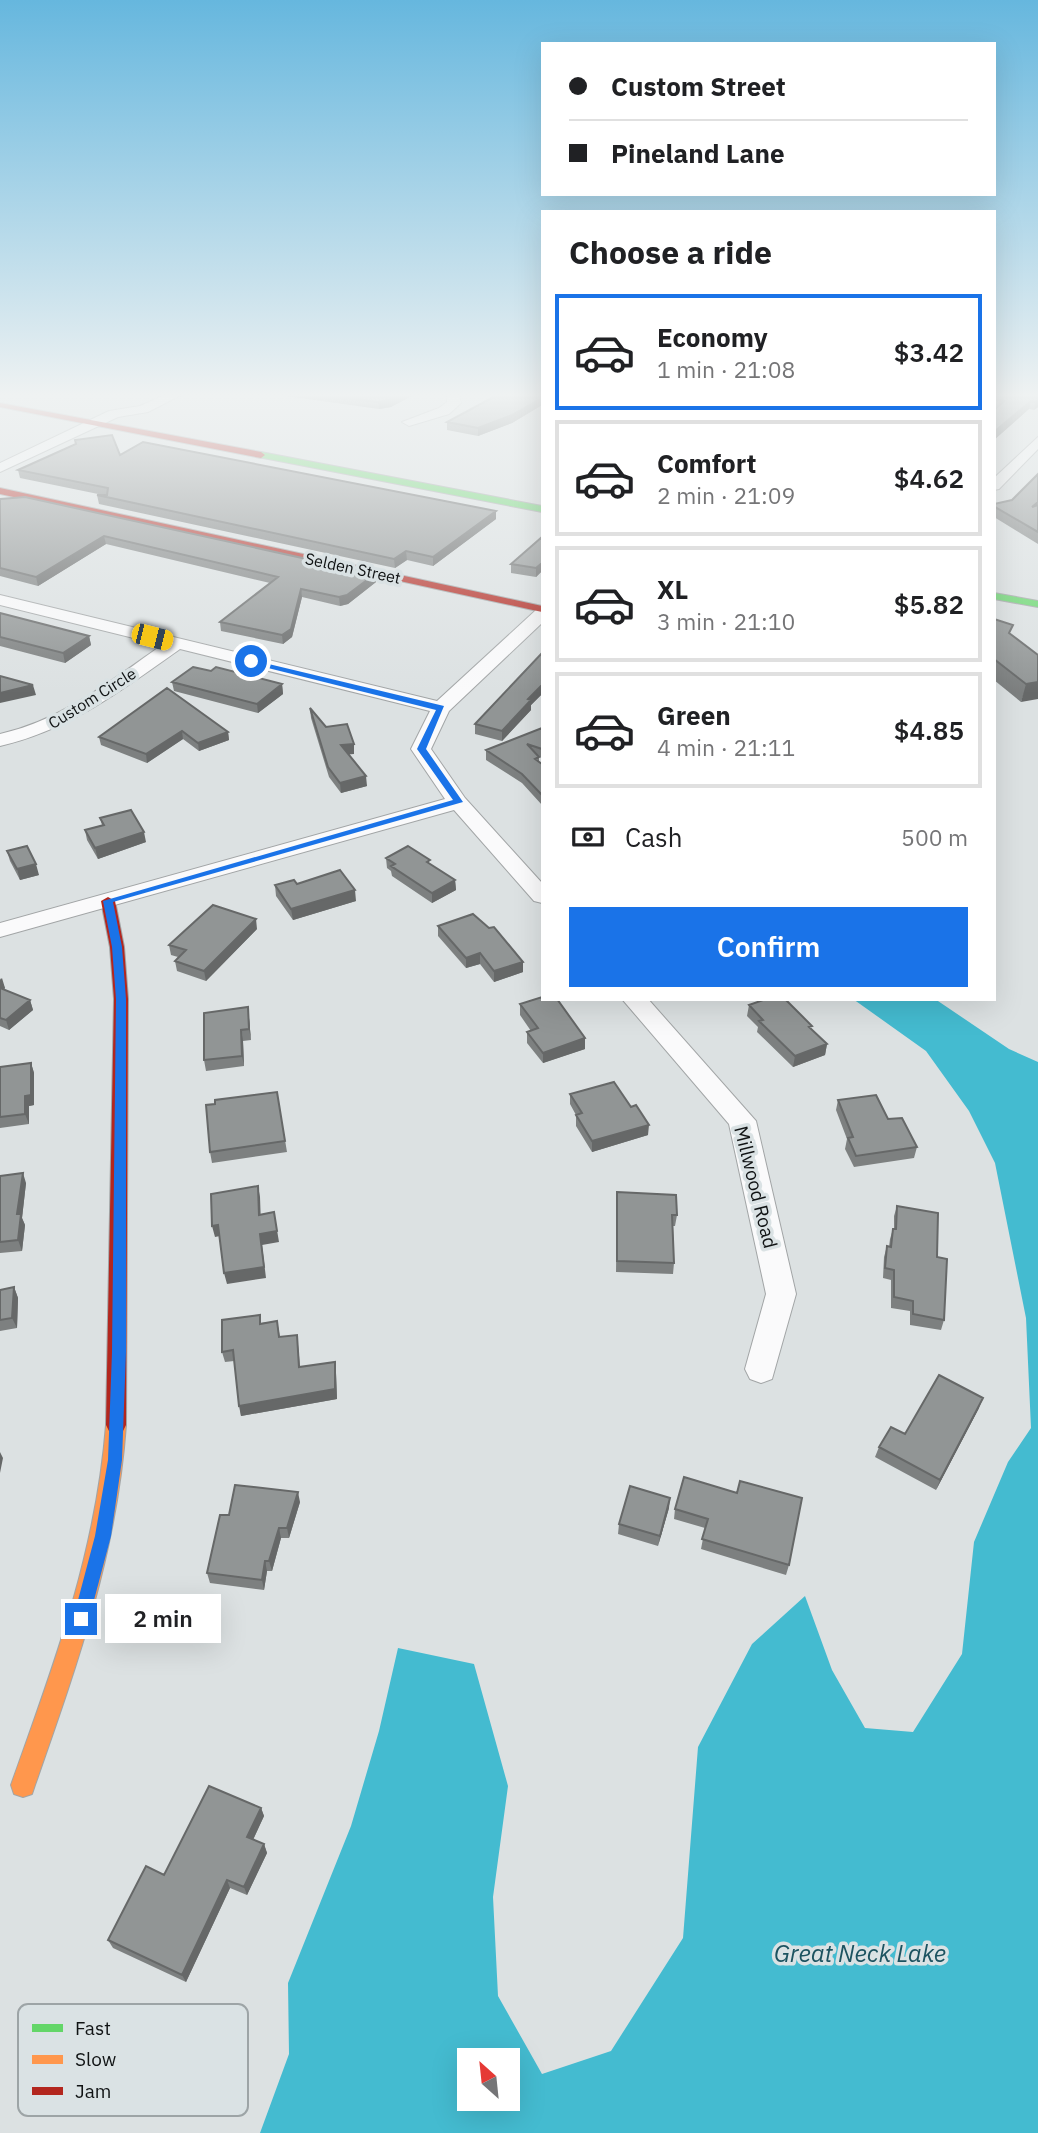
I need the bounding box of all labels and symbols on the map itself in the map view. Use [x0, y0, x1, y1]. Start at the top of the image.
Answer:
street label: Selden Street [303, 548, 403, 588]
car [130, 622, 175, 652]
route start [235, 645, 267, 677]
street label: Custom Circle [44, 663, 140, 733]
street label: Millwood Road [729, 1123, 783, 1251]
callout: 2 min [106, 1594, 221, 1644]
route end [65, 1603, 97, 1635]
water label: Great Neck Lake [774, 1937, 946, 1969]
legend [18, 2004, 248, 2116]
text: Fast [75, 2016, 111, 2040]
text: Slow [75, 2047, 116, 2071]
north arrow [457, 2048, 520, 2110]
text: Jam [75, 2079, 111, 2103]

